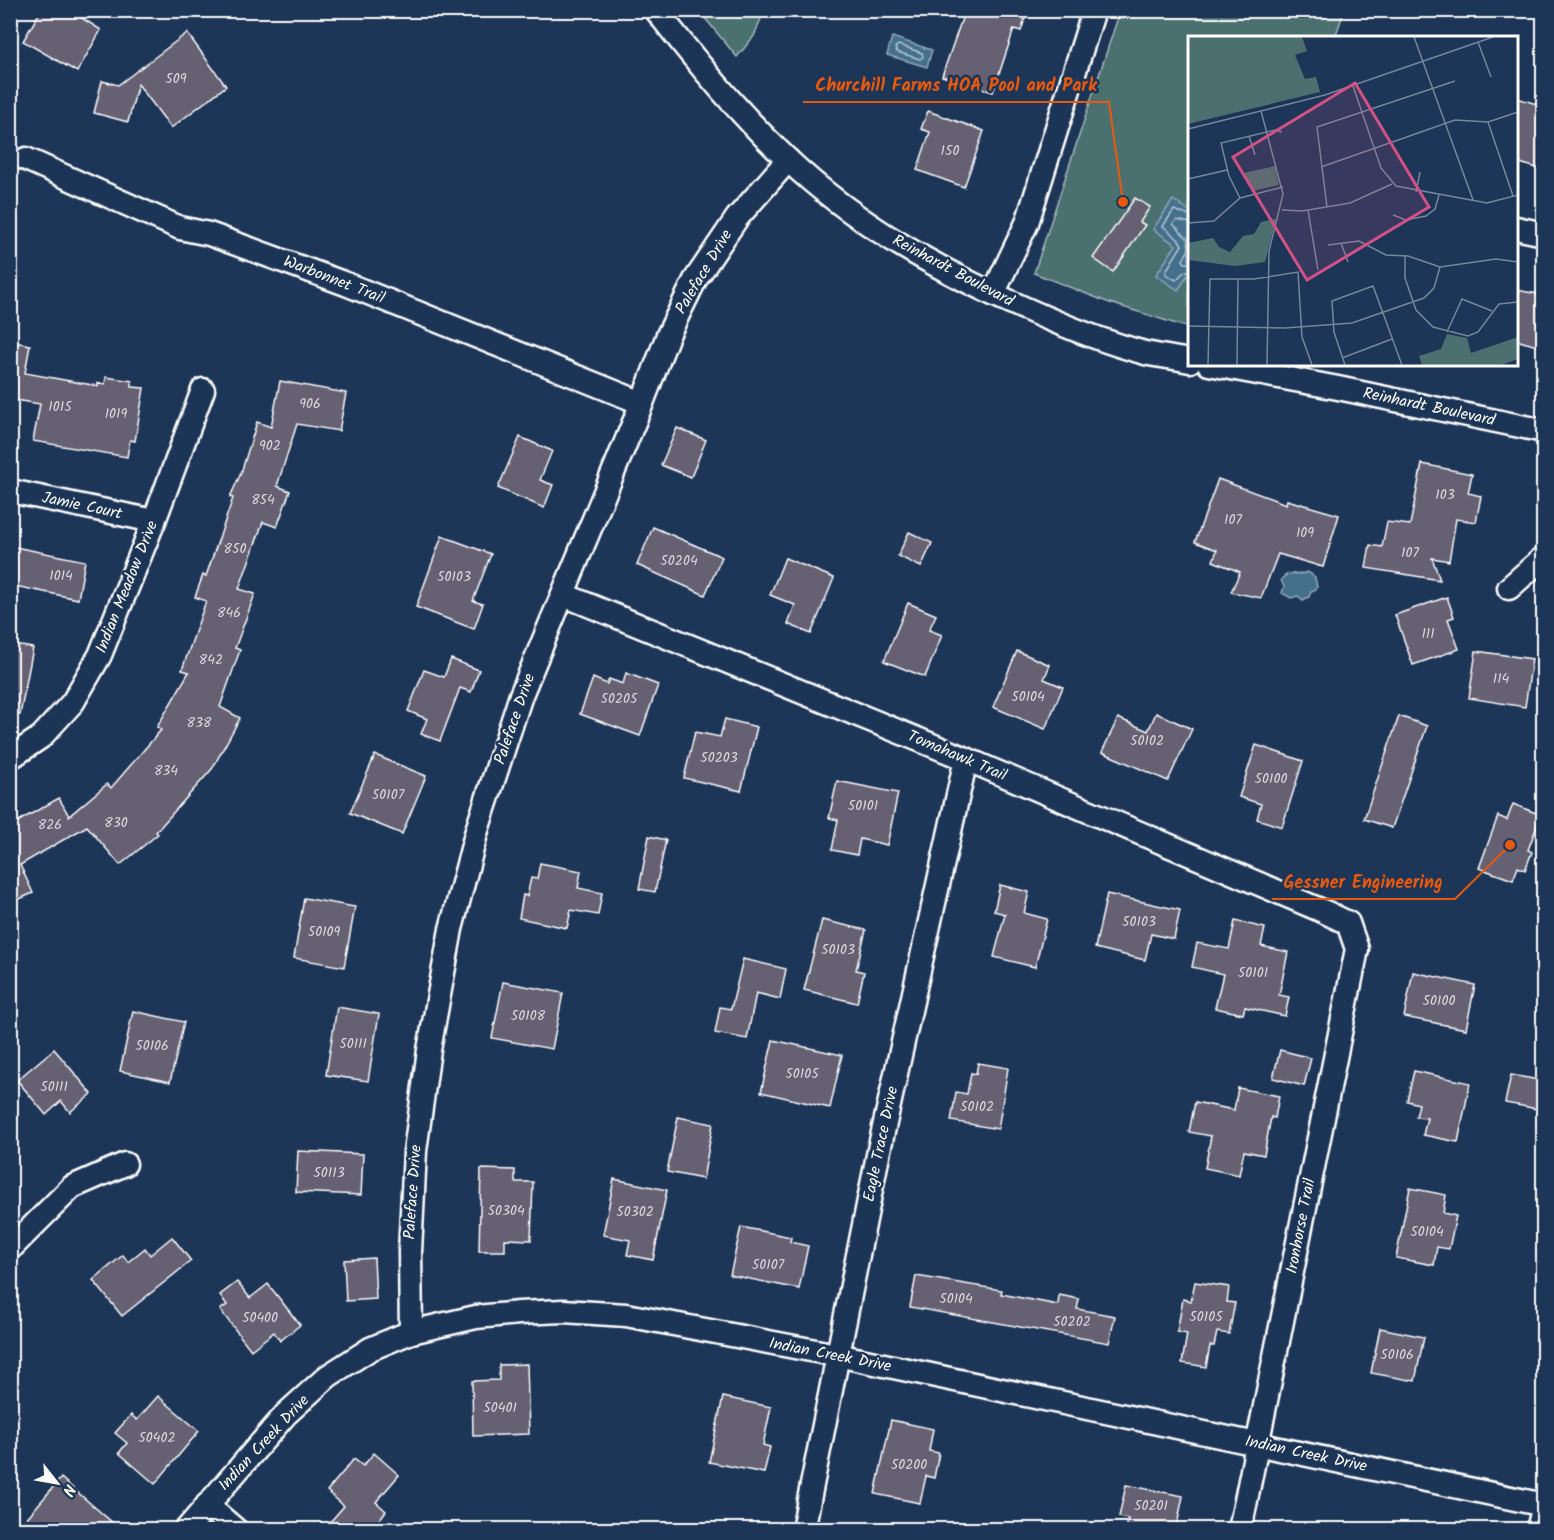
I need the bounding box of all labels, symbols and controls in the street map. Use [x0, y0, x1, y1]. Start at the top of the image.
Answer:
inset map [1188, 36, 1518, 366]
callout: Churchill Farms HOA Pool and Park [803, 66, 1109, 102]
house number: 509 [165, 68, 187, 90]
text: Churchill Farms HOA Pool and Park [815, 72, 1098, 101]
house number: 150 [941, 140, 959, 162]
street label: Paleface Drive [669, 225, 739, 319]
street label: Reinhardt Boulevard [888, 228, 1019, 314]
street label: Warbonnet Trail [280, 249, 388, 311]
street label: Reinhardt Boulevard [1361, 381, 1498, 433]
house number: 906 [299, 393, 321, 415]
house number: 1015 [48, 396, 73, 418]
house number: 1019 [105, 403, 127, 425]
house number: 902 [259, 435, 281, 457]
house number: 103 [1435, 484, 1455, 506]
street label: Jamie Court [40, 485, 125, 527]
house number: 854 [251, 489, 275, 511]
house number: 107 [1224, 509, 1242, 531]
street label: Indian Meadow Drive [89, 517, 165, 657]
house number: 109 [1296, 522, 1314, 544]
house number: 850 [224, 538, 246, 560]
house number: 107 [1401, 542, 1419, 564]
house number: 50204 [660, 550, 698, 572]
house number: 1014 [49, 565, 73, 587]
house number: 50103 [437, 566, 471, 588]
house number: 846 [217, 602, 241, 624]
house number: 111 [1421, 623, 1435, 645]
house number: 842 [199, 649, 223, 671]
house number: 114 [1493, 668, 1510, 690]
street label: Paleface Drive [488, 670, 542, 768]
house number: 50104 [1011, 686, 1045, 708]
house number: 50205 [600, 688, 639, 710]
house number: 838 [187, 712, 212, 734]
street label: Tomahawk Trail [903, 724, 1011, 788]
house number: 50102 [1130, 730, 1164, 752]
house number: 50203 [700, 747, 738, 769]
house number: 834 [154, 760, 178, 782]
house number: 50100 [1255, 768, 1287, 790]
house number: 50107 [372, 784, 405, 806]
house number: 50101 [848, 795, 878, 817]
house number: 830 [104, 812, 128, 834]
house number: 826 [38, 814, 62, 836]
callout: Gessner Engineering [1272, 863, 1455, 899]
text: Gessner Engineering [1283, 869, 1443, 898]
house number: 50103 [1122, 911, 1156, 933]
house number: 50109 [308, 921, 341, 943]
house number: 50103 [821, 939, 855, 961]
house number: 50101 [1238, 962, 1268, 984]
house number: 50100 [1423, 990, 1455, 1012]
house number: 50108 [511, 1005, 546, 1027]
house number: 50111 [339, 1033, 367, 1055]
house number: 50106 [135, 1035, 169, 1057]
house number: 50105 [785, 1063, 820, 1085]
house number: 50111 [40, 1076, 68, 1098]
street label: Eagle Trace Drive [857, 1084, 905, 1204]
house number: 50102 [960, 1096, 994, 1118]
street label: Paleface Drive [397, 1144, 429, 1240]
house number: 50113 [313, 1162, 345, 1184]
street label: Ironhorse Trail [1280, 1176, 1323, 1276]
house number: 50304 [487, 1200, 525, 1222]
house number: 50302 [616, 1201, 654, 1223]
house number: 50104 [1410, 1221, 1444, 1243]
house number: 50107 [752, 1254, 785, 1276]
house number: 50104 [939, 1288, 973, 1310]
house number: 50105 [1189, 1306, 1224, 1328]
house number: 50400 [242, 1307, 278, 1329]
house number: 50202 [1053, 1311, 1091, 1333]
street label: Indian Creek Drive [767, 1331, 893, 1379]
house number: 50106 [1380, 1344, 1414, 1366]
street label: Indian Creek Drive [212, 1389, 316, 1497]
house number: 50401 [483, 1397, 517, 1419]
house number: 50402 [138, 1427, 176, 1449]
street label: Indian Creek Drive [1243, 1429, 1369, 1479]
north arrow [27, 1453, 87, 1513]
house number: 50200 [891, 1454, 927, 1476]
text: N [55, 1479, 82, 1501]
house number: 50201 [1134, 1495, 1168, 1517]

